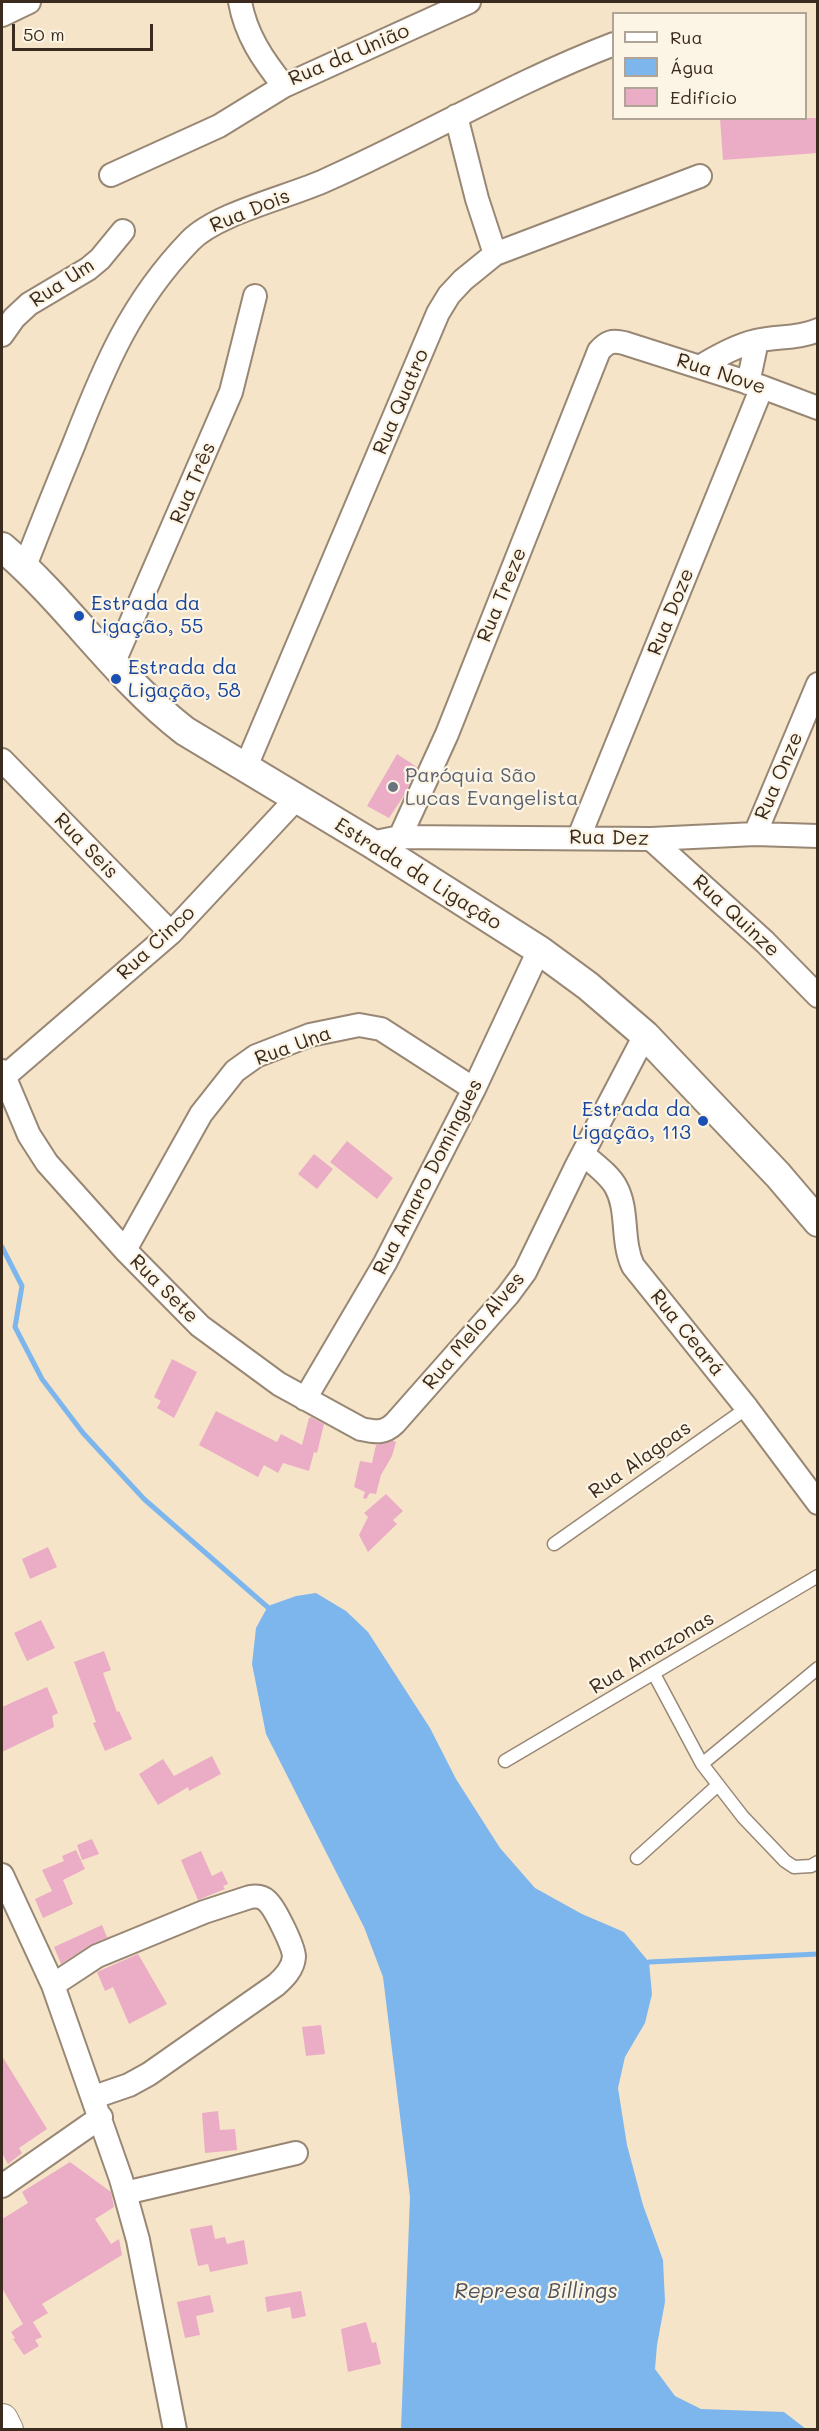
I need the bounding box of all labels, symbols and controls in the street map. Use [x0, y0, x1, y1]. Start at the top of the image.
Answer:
scale bar [15, 12, 156, 50]
legend [612, 12, 807, 120]
street label: Rua da União [285, 19, 413, 91]
text: 50 m [23, 22, 65, 46]
text: Rua [670, 25, 703, 49]
text: Água [670, 55, 714, 79]
text: Edifício [670, 85, 737, 109]
street label: Rua Dois [207, 184, 293, 238]
street label: Rua Um [25, 253, 99, 313]
street label: Rua Quatro [368, 346, 434, 458]
street label: Rua Nove [673, 348, 769, 400]
street label: Rua Três [165, 439, 221, 527]
street label: Rua Treze [472, 544, 532, 646]
street label: Rua Doze [643, 565, 699, 659]
place label: Estrada da Ligação, 55 [91, 592, 203, 639]
marker: Estrada da Ligação, 55 [72, 609, 86, 623]
place label: Estrada da Ligação, 58 [128, 656, 241, 703]
marker: Estrada da Ligação, 58 [109, 672, 123, 686]
street label: Rua Onze [750, 728, 808, 824]
place label: Paróquia São Lucas Evangelista [405, 764, 578, 811]
marker: Paróquia São Lucas Evangelista [386, 780, 400, 794]
street label: Rua Seis [49, 808, 123, 884]
street label: Estrada da Ligação [330, 813, 506, 935]
street label: Rua Dez [569, 825, 649, 851]
street label: Rua Quinze [688, 870, 784, 962]
street label: Rua Cinco [112, 901, 200, 985]
street label: Rua Una [252, 1021, 334, 1071]
street label: Rua Amaro Domingues [368, 1075, 488, 1279]
place label: Estrada da Ligação, 113 [572, 1098, 691, 1145]
marker: Estrada da Ligação, 113 [696, 1114, 710, 1128]
street label: Rua Sete [125, 1250, 203, 1328]
street label: Rua Melo Alves [418, 1267, 530, 1395]
street label: Rua Ceará [645, 1285, 729, 1381]
street label: Rua Alagoas [584, 1416, 696, 1504]
street label: Rua Amazonas [585, 1606, 719, 1700]
water label: Represa Billings [454, 2279, 618, 2305]

